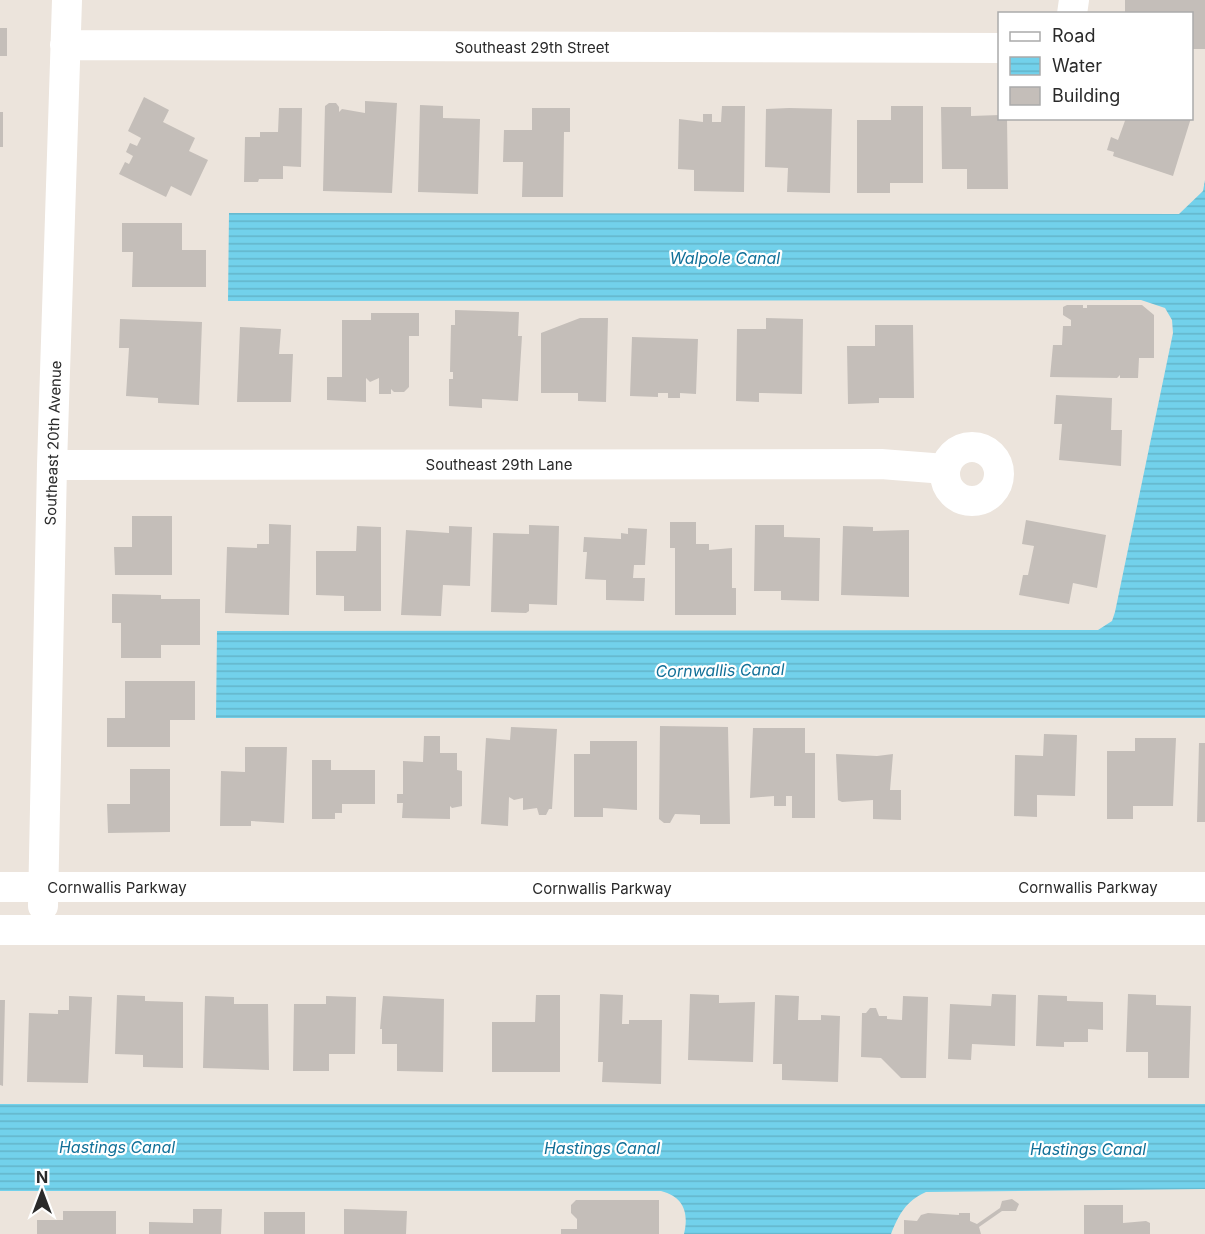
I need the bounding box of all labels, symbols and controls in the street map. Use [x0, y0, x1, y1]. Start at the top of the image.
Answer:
legend [998, 12, 1193, 120]
text: Road [1052, 25, 1095, 46]
street label: Southeast 29th Street [455, 38, 609, 57]
text: Water [1052, 55, 1102, 76]
text: Building [1052, 85, 1120, 106]
water label: Walpole Canal [670, 248, 780, 268]
street label: Southeast 20th Avenue [41, 360, 65, 526]
street label: Southeast 29th Lane [426, 455, 572, 474]
water label: Cornwallis Canal [655, 659, 785, 681]
street label: Cornwallis Parkway [47, 878, 187, 897]
street label: Cornwallis Parkway [1018, 878, 1158, 897]
street label: Cornwallis Parkway [532, 879, 672, 898]
water label: Hastings Canal [59, 1137, 175, 1157]
water label: Hastings Canal [544, 1138, 660, 1158]
water label: Hastings Canal [1030, 1139, 1146, 1159]
north arrow [12, 1162, 72, 1222]
text: N [36, 1167, 48, 1187]

